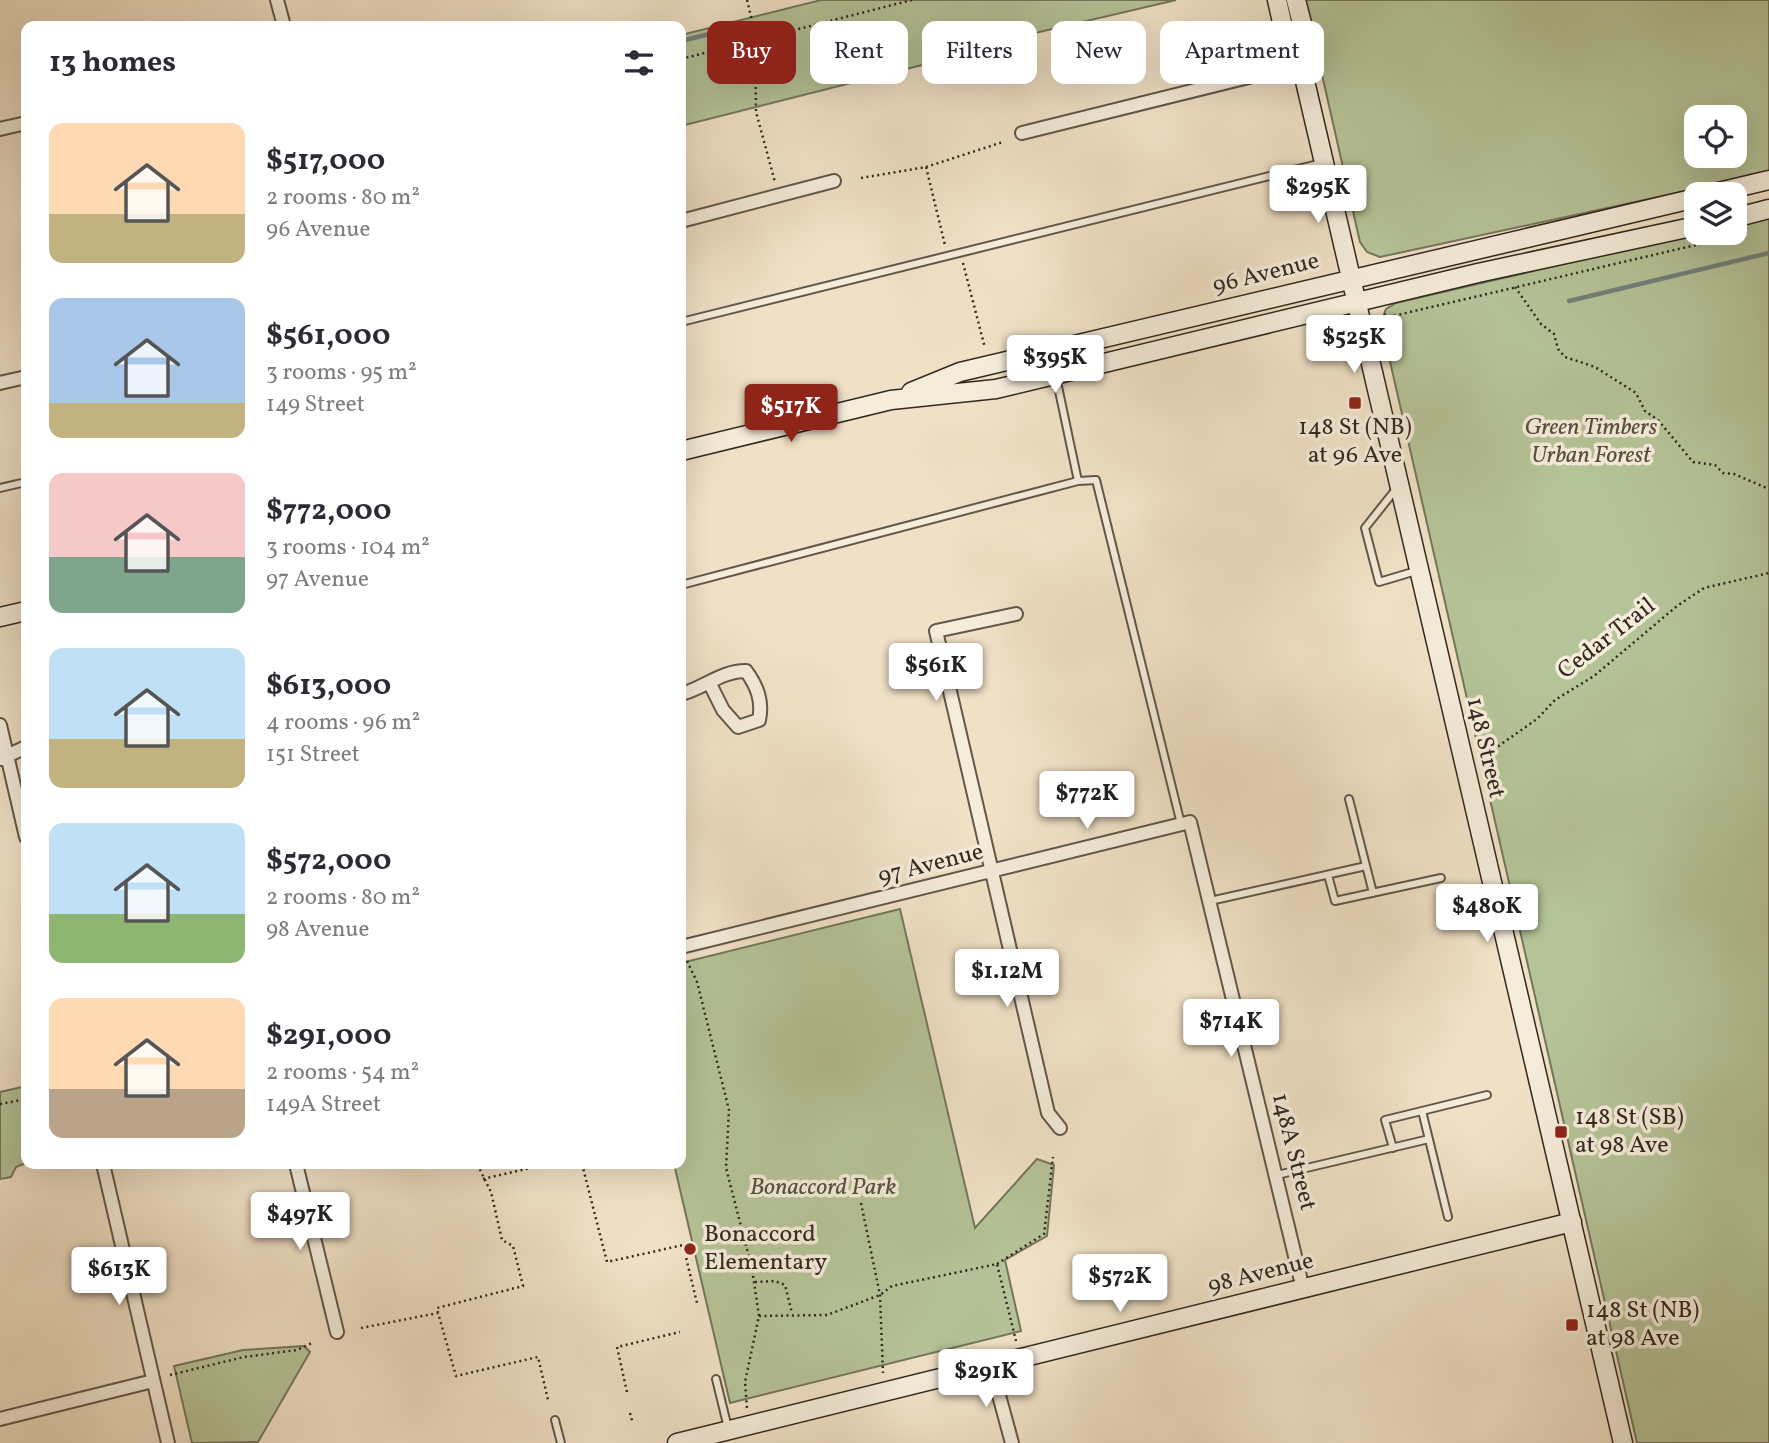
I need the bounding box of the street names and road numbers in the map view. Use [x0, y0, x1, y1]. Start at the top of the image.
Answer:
street label: 96 Avenue [1209, 244, 1323, 304]
street label: Cedar Trail [1551, 590, 1663, 688]
street label: 148 Street [1457, 694, 1513, 802]
street label: 97 Avenue [875, 836, 987, 894]
street label: 148A Street [1262, 1090, 1324, 1214]
street label: 98 Avenue [1205, 1244, 1317, 1304]

